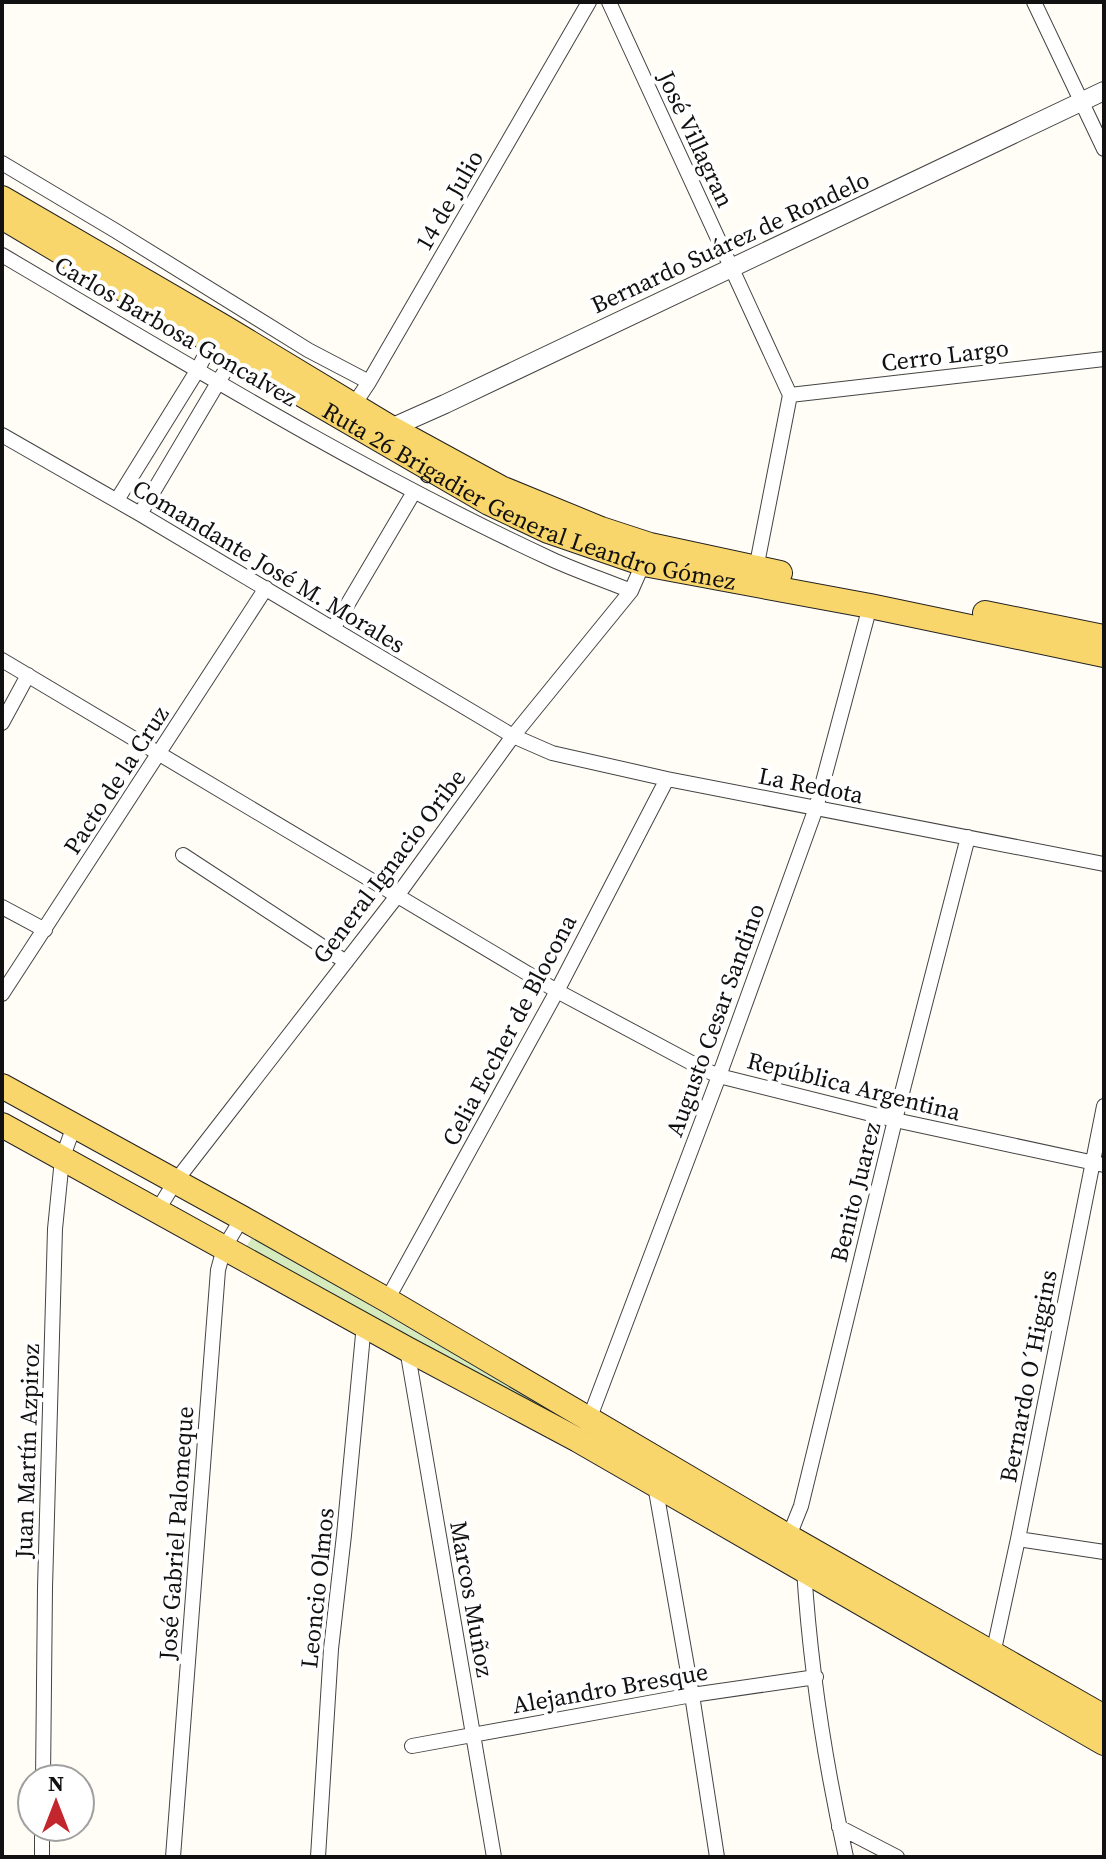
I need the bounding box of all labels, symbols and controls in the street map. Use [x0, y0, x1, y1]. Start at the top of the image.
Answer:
street label: José Villagran [650, 65, 742, 213]
street label: 14 de Julio [407, 144, 491, 256]
street label: Bernardo Suárez de Rondelo [585, 163, 875, 321]
street label: Carlos Barbosa Goncalvez [48, 248, 304, 414]
street label: Cerro Largo [880, 331, 1010, 379]
street label: Ruta 26 Brigadier General Leandro Gómez [317, 393, 739, 597]
street label: Comandante José M. Morales [126, 471, 412, 661]
street label: Pacto de la Cruz [56, 699, 176, 861]
street label: La Redota [756, 759, 867, 811]
street label: General Ignacio Oribe [305, 762, 473, 970]
street label: Augusto Cesar Sandino [657, 899, 773, 1141]
street label: Celia Eccher de Blocona [434, 908, 584, 1151]
street label: República Argentina [744, 1044, 965, 1129]
street label: Benito Juarez [822, 1119, 888, 1265]
street label: Bernardo O´Higgins [991, 1267, 1065, 1485]
street label: Juan Martín Azpiroz [7, 1343, 47, 1560]
street label: José Gabriel Palomeque [151, 1405, 201, 1662]
street label: Leoncio Olmos [292, 1506, 342, 1670]
street label: Marcos Muñoz [442, 1518, 502, 1680]
street label: Alejandro Bresque [510, 1655, 710, 1721]
north arrow [16, 1763, 96, 1843]
text: N [48, 1768, 64, 1798]

